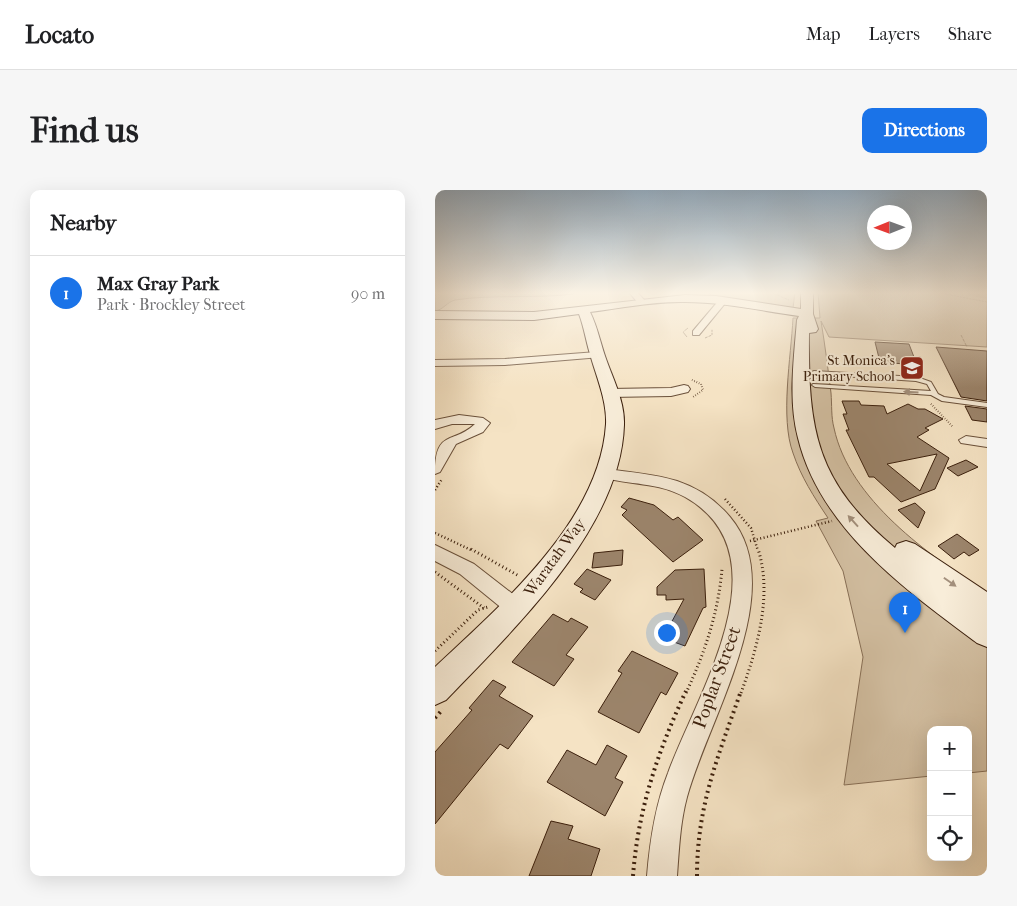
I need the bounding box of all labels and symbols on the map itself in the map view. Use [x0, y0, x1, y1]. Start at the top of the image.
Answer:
north arrow [867, 205, 912, 250]
place label: St Monica's Primary School [803, 352, 895, 385]
school or university icon: St Monica's Primary School [899, 355, 925, 381]
one-way arrow [903, 388, 919, 396]
street label: Waratah Way [519, 514, 589, 601]
one-way arrow [848, 515, 859, 528]
one-way arrow [943, 577, 957, 587]
pin: 1 [889, 592, 921, 633]
your location [654, 620, 680, 646]
street label: Poplar Street [688, 623, 746, 731]

